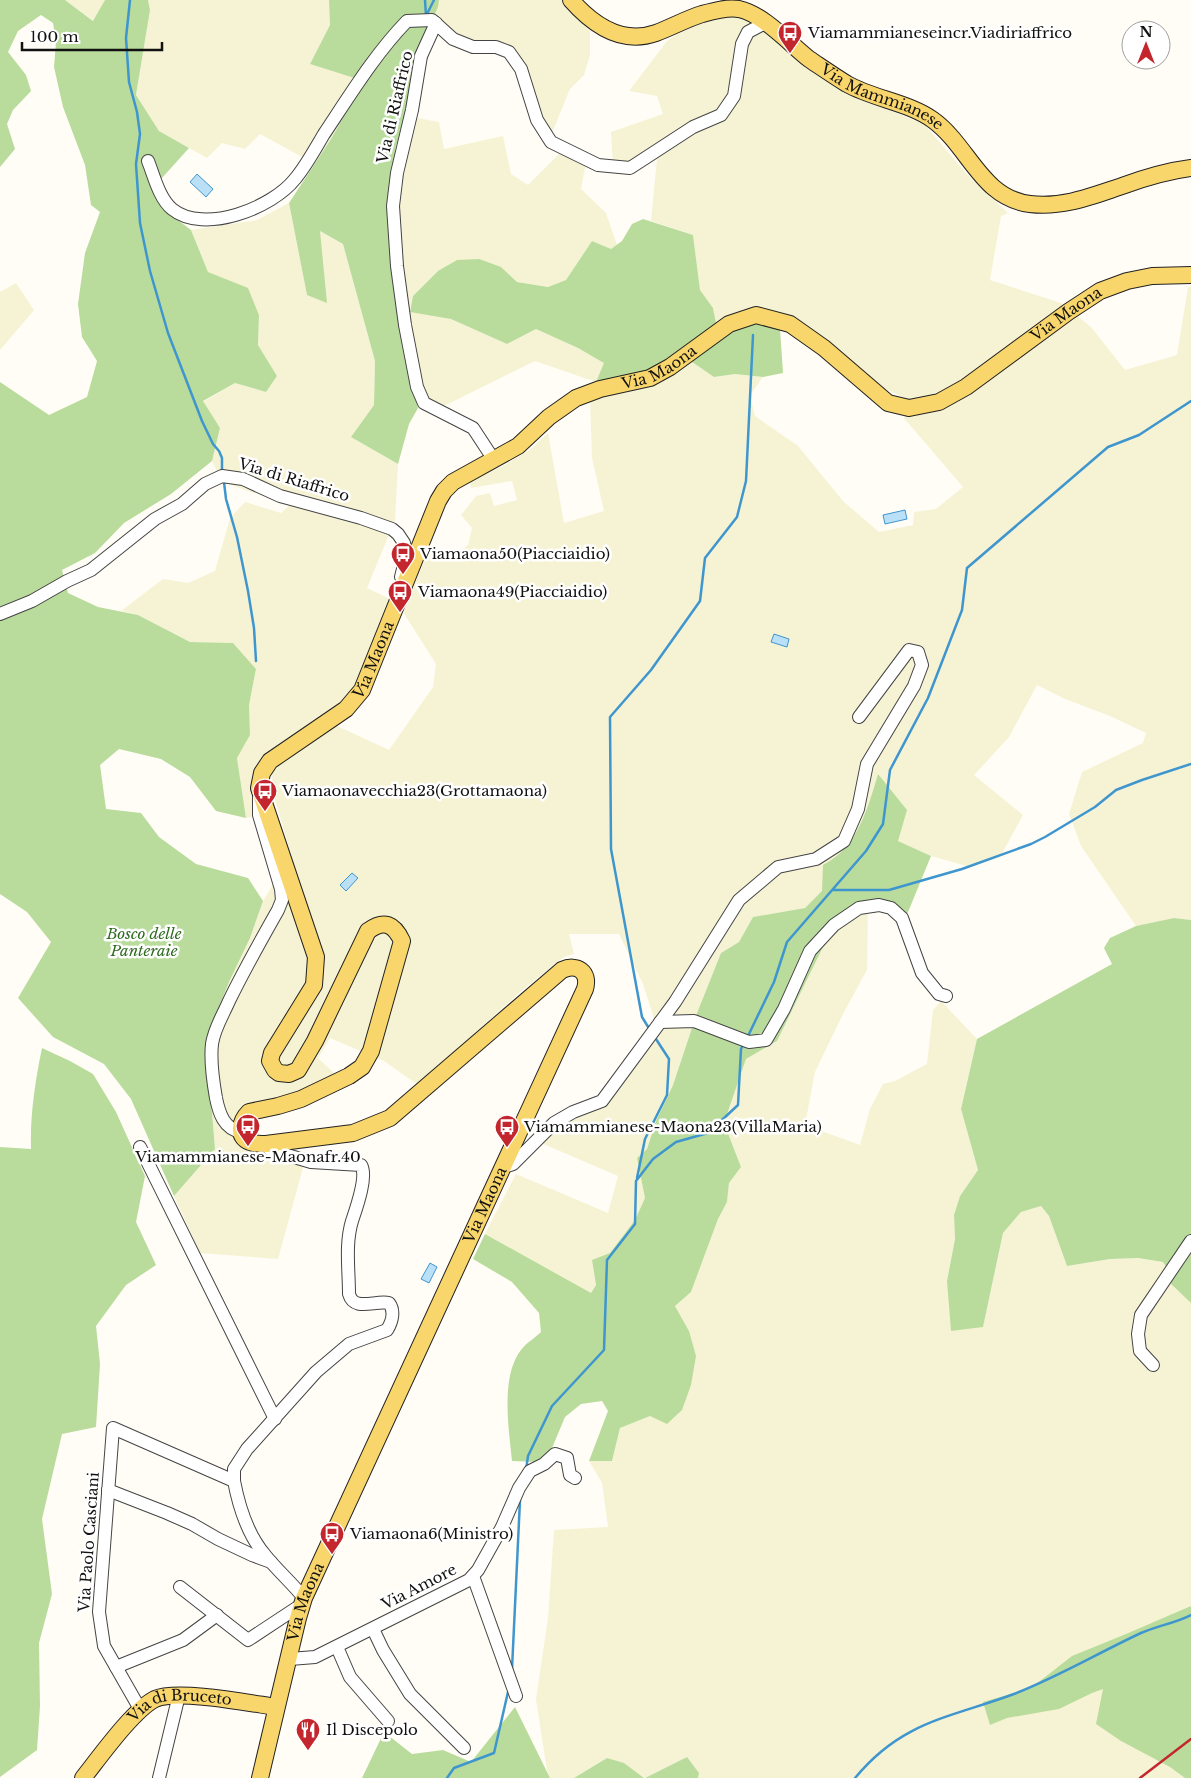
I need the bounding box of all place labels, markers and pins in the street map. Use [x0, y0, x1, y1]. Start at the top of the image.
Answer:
bus stop icon: Viamammianeseincr.Viadiriaffrico [777, 20, 803, 54]
place label: Viamammianeseincr.Viadiriaffrico [807, 23, 1072, 42]
bus stop icon: Viamaona50(Piacciaidio) [390, 541, 416, 575]
place label: Viamaona50(Piacciaidio) [419, 544, 610, 563]
bus stop icon: Viamaona49(Piacciaidio) [387, 579, 413, 613]
place label: Viamaona49(Piacciaidio) [417, 582, 607, 601]
bus stop icon: Viamaonavecchia23(Grottamaona) [252, 778, 278, 812]
place label: Viamaonavecchia23(Grottamaona) [281, 781, 547, 800]
bus stop icon: Viamammianese-Maonafr.40 [235, 1113, 261, 1147]
bus stop icon: Viamammianese-Maona23(VillaMaria) [494, 1114, 520, 1148]
place label: Viamammianese-Maona23(VillaMaria) [523, 1117, 822, 1136]
place label: Viamammianese-Maonafr.40 [134, 1147, 361, 1166]
bus stop icon: Viamaona6(Ministro) [319, 1521, 345, 1555]
place label: Viamaona6(Ministro) [349, 1524, 513, 1543]
restaurant icon: Il Discepolo [295, 1717, 321, 1751]
place label: Il Discepolo [326, 1720, 418, 1739]

